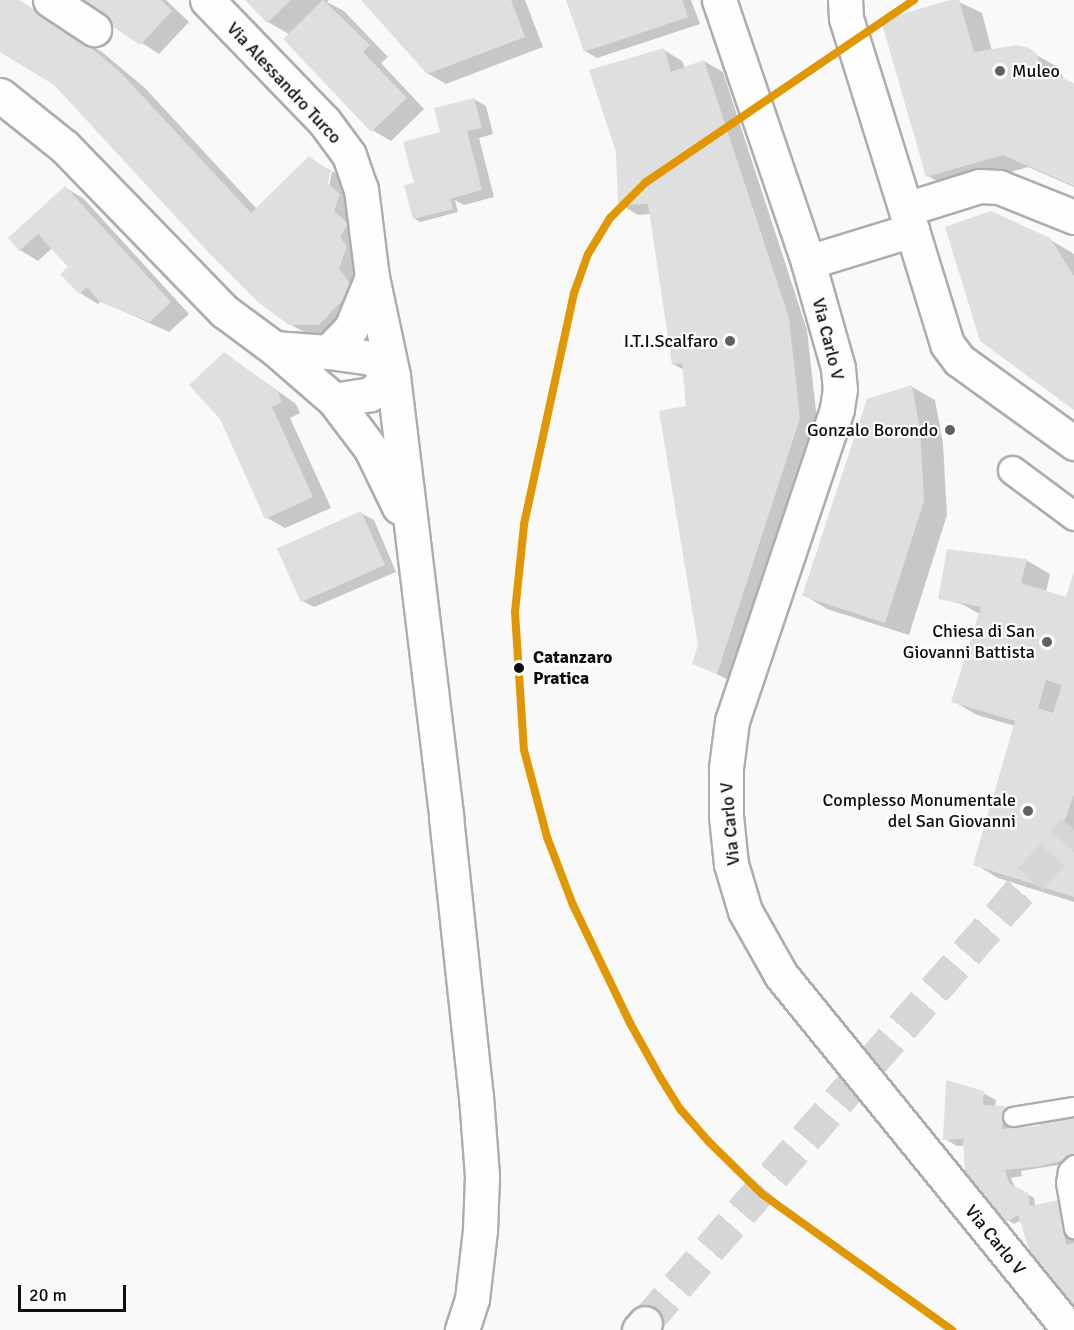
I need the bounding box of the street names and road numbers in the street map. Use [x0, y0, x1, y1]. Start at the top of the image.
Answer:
street label: Via Alessandro Turco [222, 18, 346, 148]
street label: Via Carlo V [807, 296, 849, 382]
street label: Via Carlo V [716, 781, 744, 867]
street label: Via Carlo V [960, 1201, 1030, 1279]

